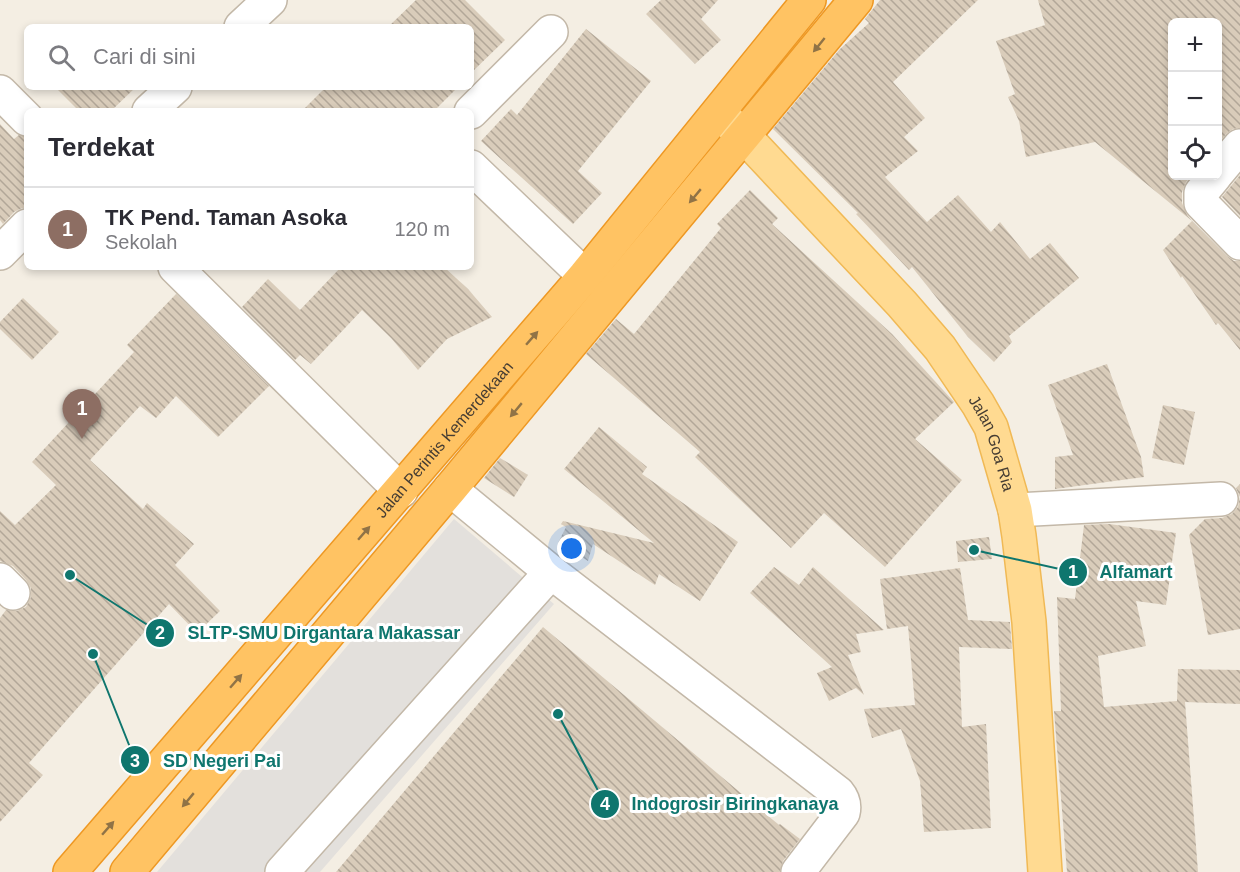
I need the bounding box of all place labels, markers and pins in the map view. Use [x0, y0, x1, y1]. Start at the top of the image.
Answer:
pin: 1 [62, 390, 101, 439]
callout: Alfamart [1058, 554, 1185, 590]
callout: SLTP-SMU Dirgantara Makassar [145, 615, 472, 651]
callout: SD Negeri Pai [120, 742, 293, 778]
callout: Indogrosir Biringkanaya [590, 786, 851, 822]

